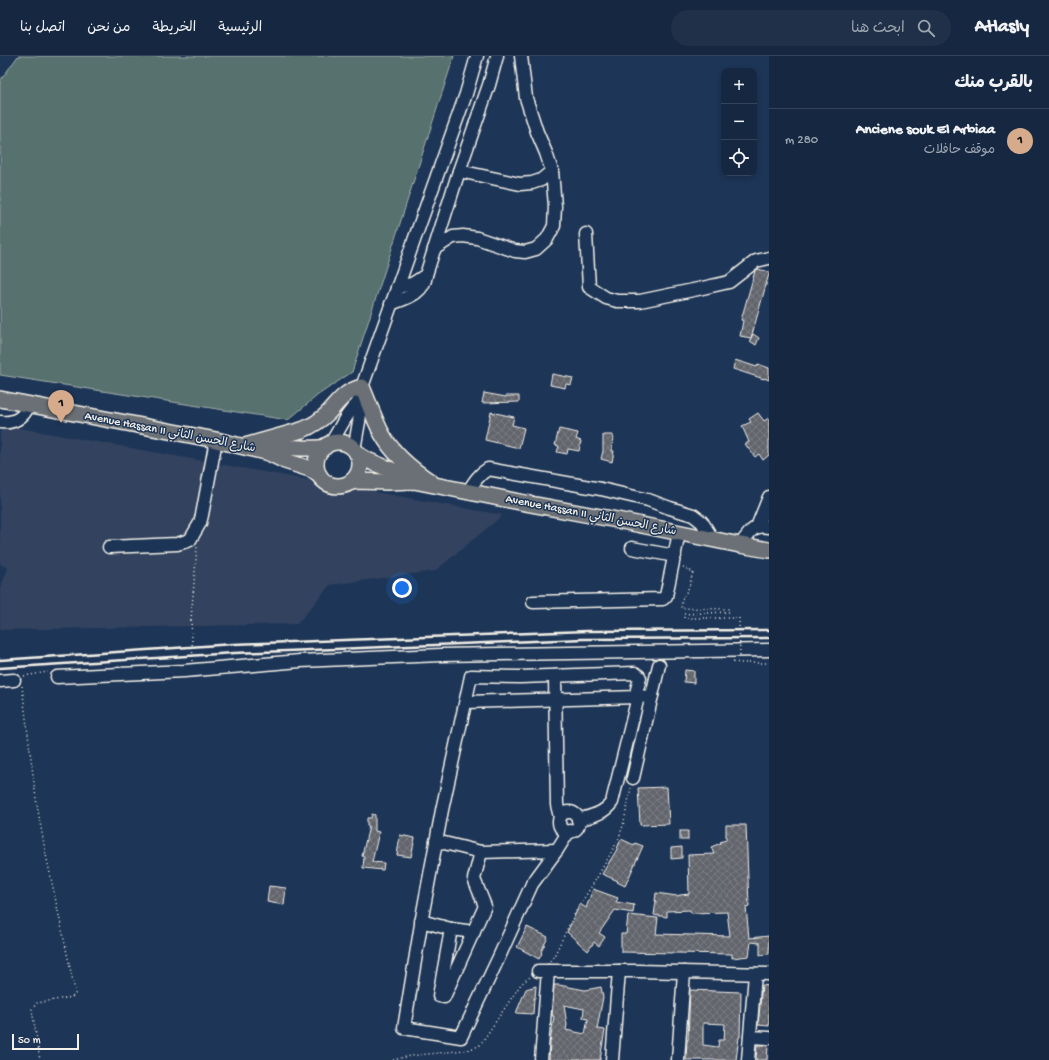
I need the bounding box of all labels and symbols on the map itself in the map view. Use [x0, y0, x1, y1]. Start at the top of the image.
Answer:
pin: 1 [48, 390, 74, 423]
street label: Avenue Hassan II شارع الحسن الثاني [83, 410, 257, 458]
street label: Avenue Hassan II شارع الحسن الثاني [504, 493, 678, 541]
your location [392, 578, 412, 598]
scale bar [12, 1032, 79, 1051]

